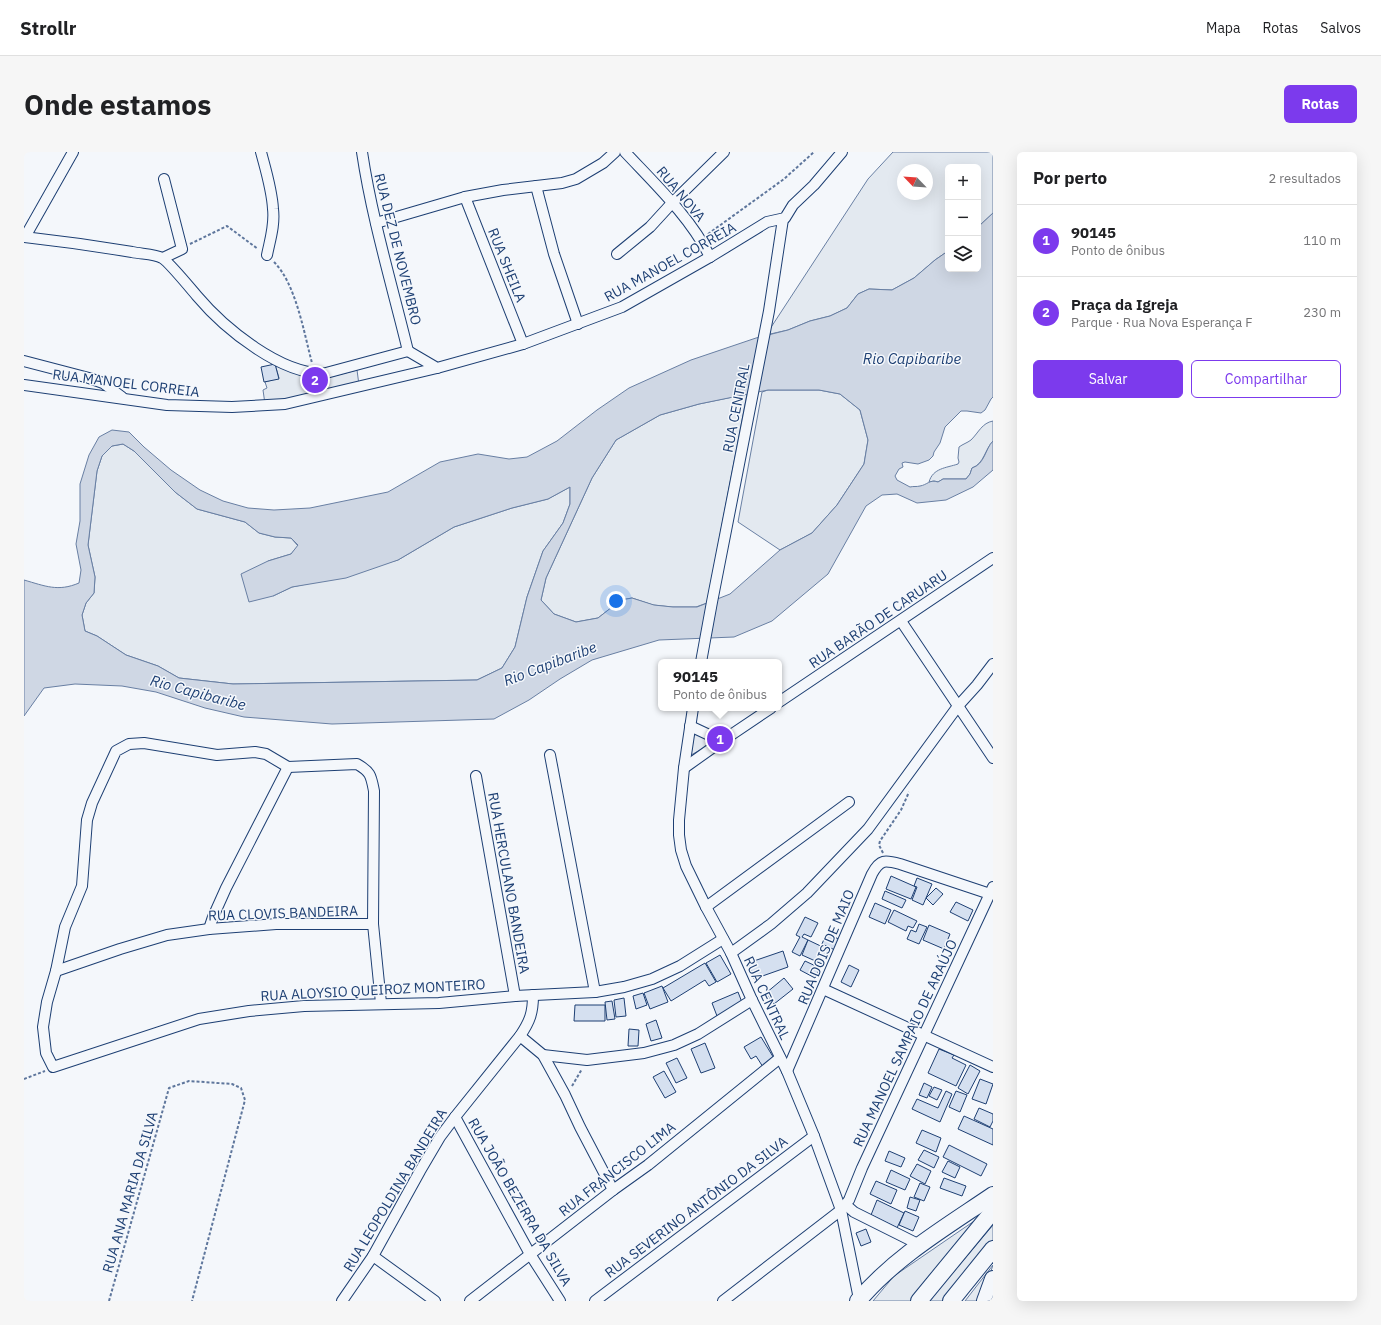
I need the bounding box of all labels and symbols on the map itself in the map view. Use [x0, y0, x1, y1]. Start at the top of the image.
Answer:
street label: RUA NOVA [653, 163, 709, 225]
north arrow [897, 164, 933, 200]
street label: RUA DEZ DE NOVEMBRO [370, 171, 426, 327]
street label: RUA MANOEL CORREIA [601, 218, 739, 306]
street label: RUA SHEILA [484, 225, 530, 305]
water label: Rio Capibaribe [863, 349, 961, 368]
street label: RUA CENTRAL [719, 362, 753, 454]
street label: RUA MANOEL CORREIA [51, 365, 201, 401]
pin: 2 [302, 365, 328, 395]
street label: RUA BARÃO DE CARUARU [805, 566, 951, 672]
your location [606, 591, 626, 611]
water label: Rio Capibaribe [501, 637, 599, 690]
water label: Rio Capibaribe [148, 671, 248, 714]
pin: 1 [707, 724, 733, 754]
street label: RUA HERCULANO BANDEIRA [484, 791, 534, 975]
street label: RUA DOIS DE MAIO [794, 887, 858, 1007]
street label: RUA CLOVIS BANDEIRA [208, 901, 358, 925]
street label: RUA MANOEL SAMPAIO DE ARAÚJO [848, 936, 961, 1150]
street label: RUA CENTRAL [740, 953, 794, 1043]
street label: RUA ALOYSIO QUEIROZ MONTEIRO [260, 975, 486, 1005]
street label: RUA LEOPOLDINA BANDEIRA [339, 1105, 451, 1275]
street label: RUA ANA MARIA DA SILVA [98, 1109, 162, 1275]
street label: RUA JOÃO BEZERRA DA SILVA [464, 1115, 576, 1289]
street label: RUA FRANCISCO LIMA [555, 1118, 679, 1220]
street label: RUA SEVERINO ANTÔNIO DA SILVA [600, 1131, 791, 1282]

